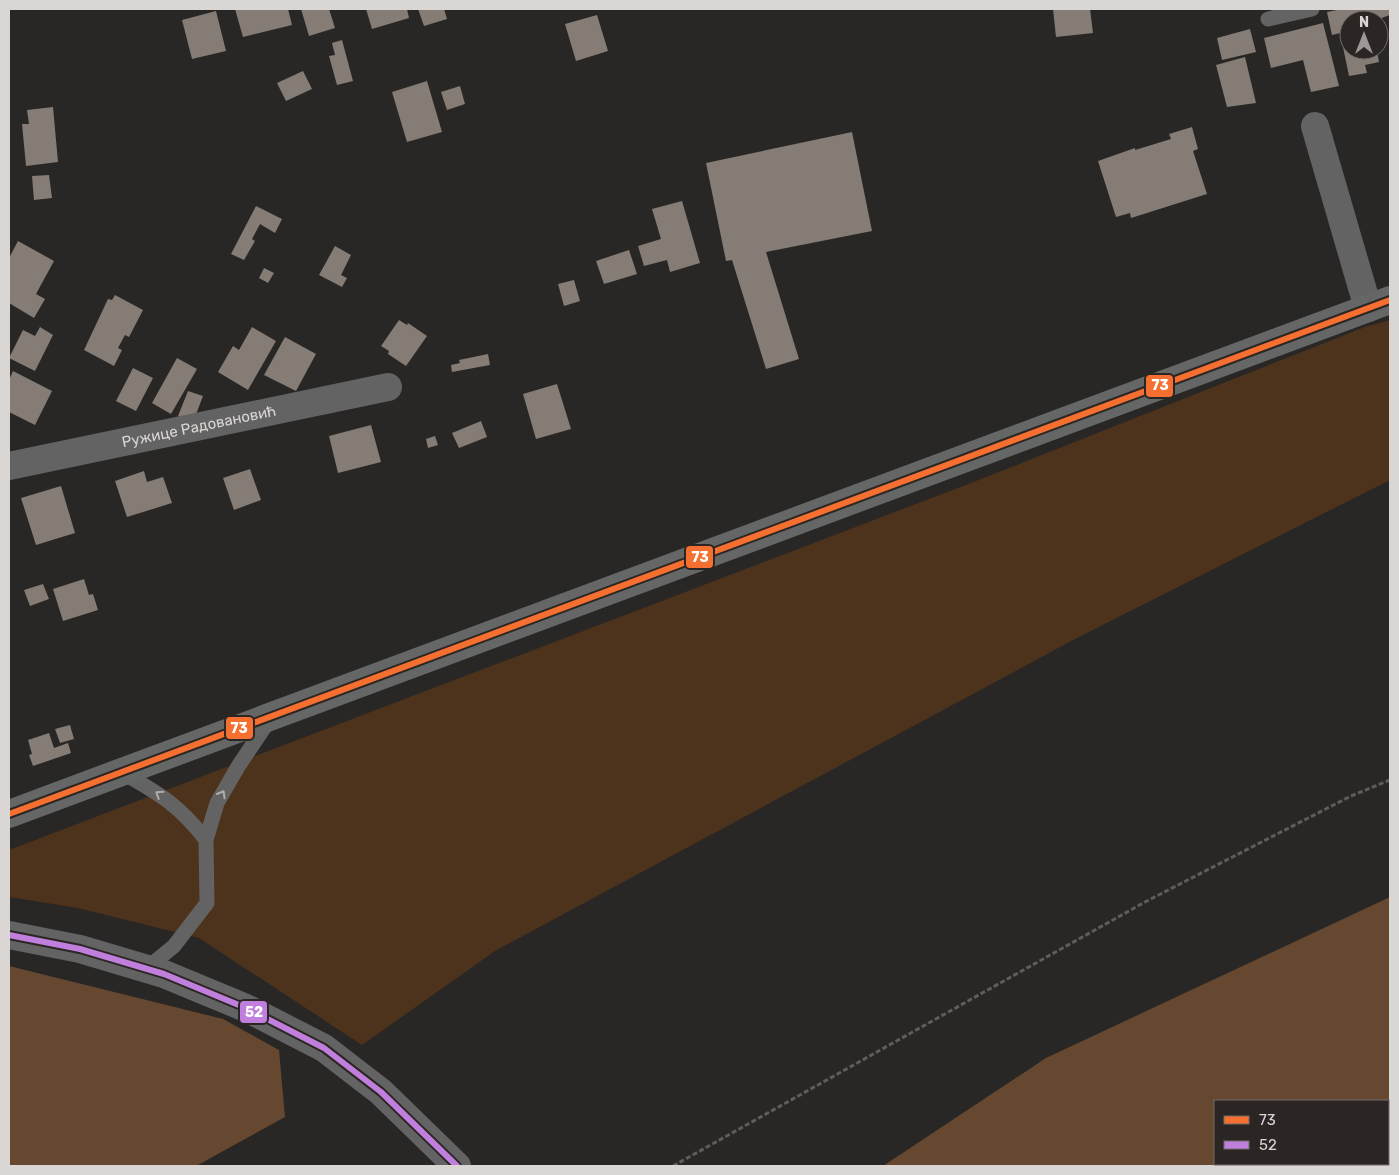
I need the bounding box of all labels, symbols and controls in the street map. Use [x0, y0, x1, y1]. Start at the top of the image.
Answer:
north arrow [1339, 10, 1389, 60]
text: N [1359, 14, 1369, 31]
line badge: 73 [1145, 374, 1174, 398]
text: 73 [1151, 377, 1169, 394]
street label: Ружице Радовановић [120, 402, 278, 451]
line badge: 73 [685, 545, 714, 569]
text: 73 [691, 549, 709, 566]
line badge: 73 [225, 716, 254, 740]
text: 73 [230, 720, 248, 737]
one-way arrow [156, 791, 165, 801]
one-way arrow [216, 791, 226, 800]
line badge: 52 [239, 1000, 268, 1024]
text: 52 [245, 1004, 263, 1021]
legend [1214, 1100, 1389, 1165]
text: 73 [1259, 1111, 1276, 1129]
text: 52 [1259, 1136, 1277, 1154]

